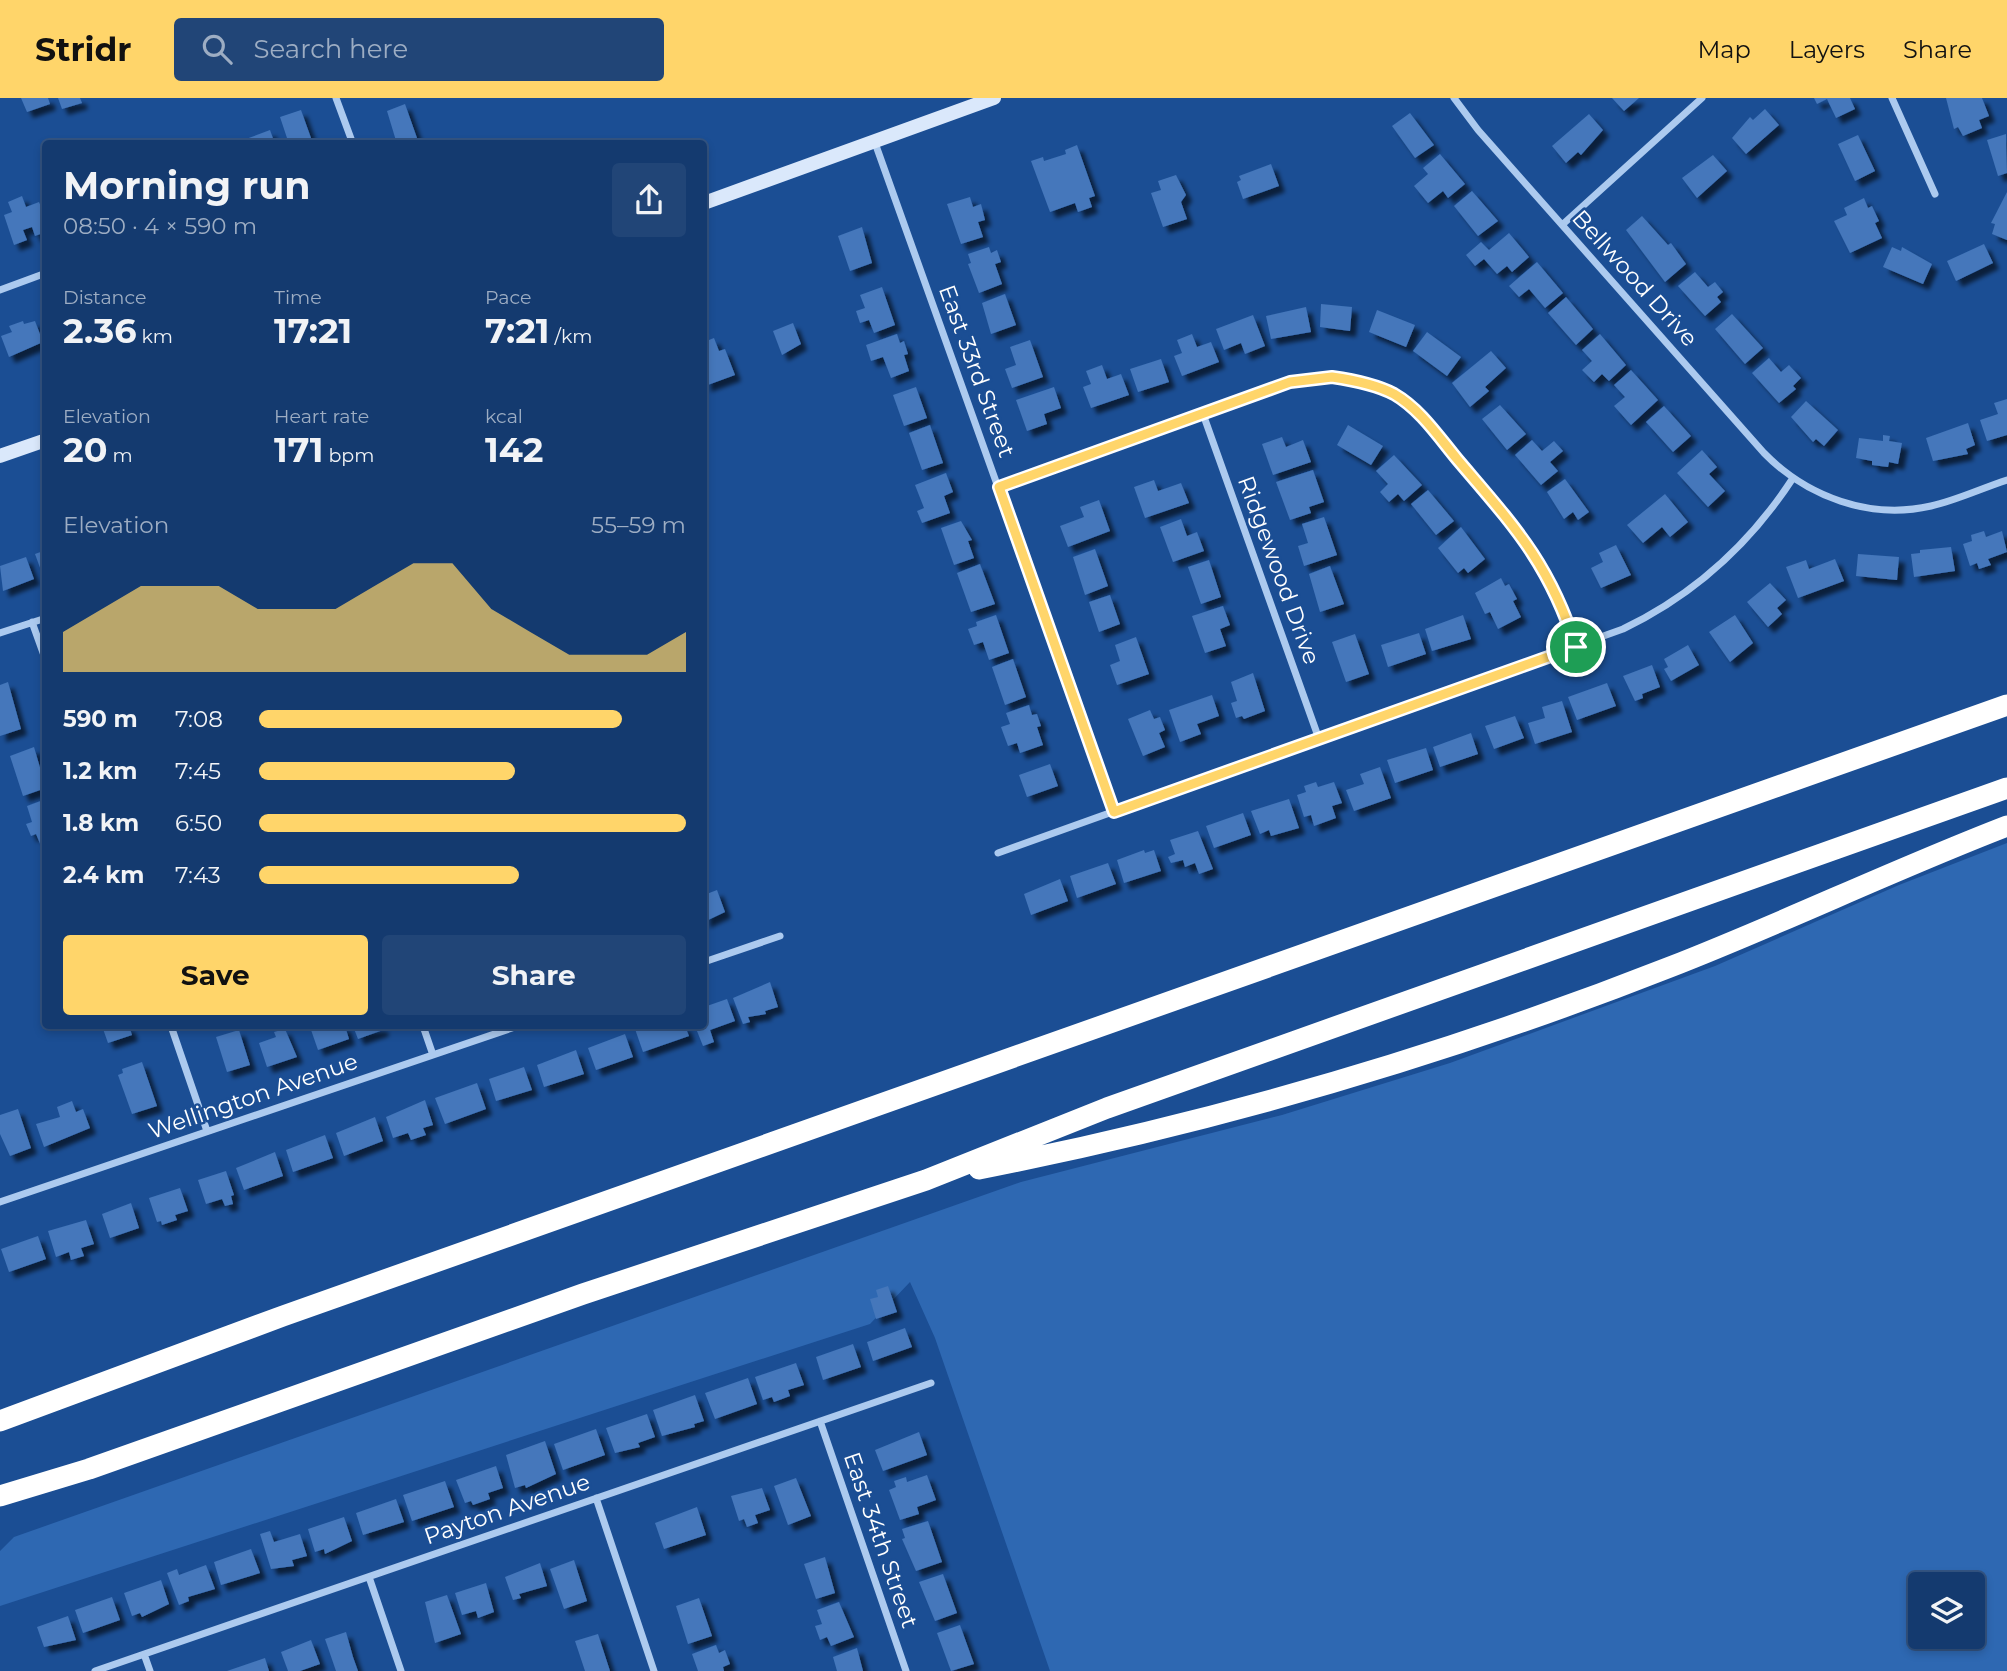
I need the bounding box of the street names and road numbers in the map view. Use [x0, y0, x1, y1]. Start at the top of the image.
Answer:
street label: Bellwood Drive [1566, 204, 1704, 352]
street label: East 33rd Street [933, 281, 1021, 461]
street label: Ridgewood Drive [1232, 472, 1326, 668]
street label: Wellington Avenue [145, 1047, 361, 1145]
street label: East 34th Street [838, 1448, 924, 1632]
street label: Payton Avenue [420, 1468, 594, 1550]

